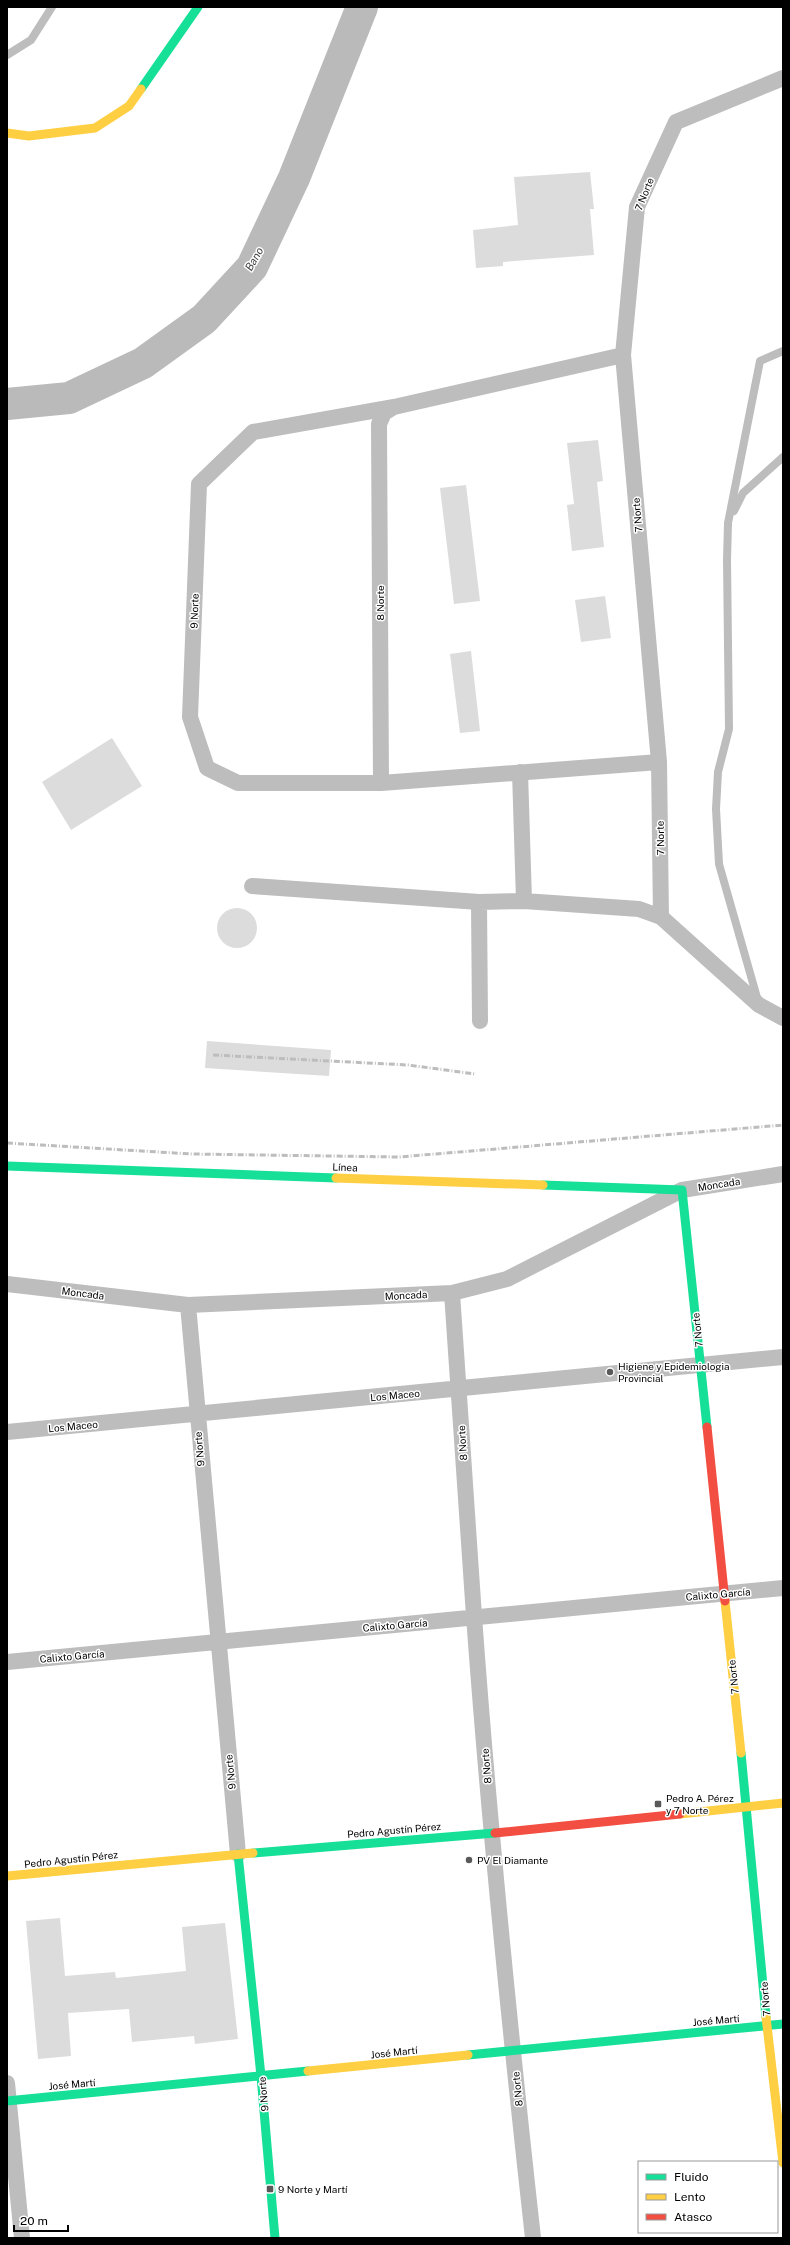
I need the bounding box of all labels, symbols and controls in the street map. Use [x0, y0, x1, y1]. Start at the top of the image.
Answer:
street label: 7 Norte [632, 175, 656, 212]
water label: Bano [243, 245, 265, 273]
street label: 7 Norte [629, 497, 644, 533]
street label: 8 Norte [374, 585, 386, 621]
street label: 9 Norte [187, 593, 201, 629]
street label: 7 Norte [654, 820, 666, 855]
street label: Línea [332, 1161, 358, 1173]
street label: Moncada [697, 1175, 741, 1193]
street label: Moncada [61, 1284, 105, 1302]
street label: Moncada [384, 1288, 428, 1302]
street label: 7 Norte [689, 1312, 705, 1348]
place label: Higiene y Epidemiologia Provincial [618, 1360, 730, 1384]
marker: Higiene y Epidemiologia Provincial [605, 1367, 615, 1377]
street label: Los Maceo [370, 1387, 421, 1403]
street label: Los Maceo [48, 1418, 99, 1434]
street label: 8 Norte [455, 1425, 469, 1461]
street label: 9 Norte [191, 1431, 207, 1467]
street label: Calixto García [685, 1585, 751, 1603]
street label: Calixto García [362, 1616, 428, 1634]
street label: Calixto García [39, 1647, 105, 1665]
street label: 7 Norte [725, 1659, 741, 1695]
street label: 8 Norte [478, 1748, 494, 1784]
street label: 9 Norte [222, 1754, 238, 1790]
place label: Pedro A. Pérez y 7 Norte [666, 1792, 734, 1816]
marker: Pedro A. Pérez y 7 Norte [653, 1799, 663, 1809]
street label: Pedro Agustín Pérez [347, 1820, 442, 1840]
street label: Pedro Agustín Pérez [23, 1848, 119, 1870]
place label: PV El Diamante [477, 1854, 548, 1866]
marker: PV El Diamante [464, 1855, 474, 1865]
street label: 7 Norte [757, 1981, 772, 2017]
street label: José Martí [692, 2012, 741, 2028]
street label: José Martí [370, 2044, 419, 2060]
street label: 8 Norte [509, 2071, 525, 2107]
street label: José Martí [48, 2076, 97, 2092]
street label: 9 Norte [255, 2076, 271, 2112]
legend [638, 2161, 778, 2233]
text: Fluido [674, 2170, 709, 2184]
place label: 9 Norte y Martí [278, 2183, 348, 2195]
marker: 9 Norte y Martí [265, 2184, 275, 2194]
text: Lento [674, 2190, 706, 2204]
scale bar [14, 2207, 68, 2233]
text: Atasco [674, 2210, 713, 2224]
text: 20 m [20, 2214, 48, 2228]

